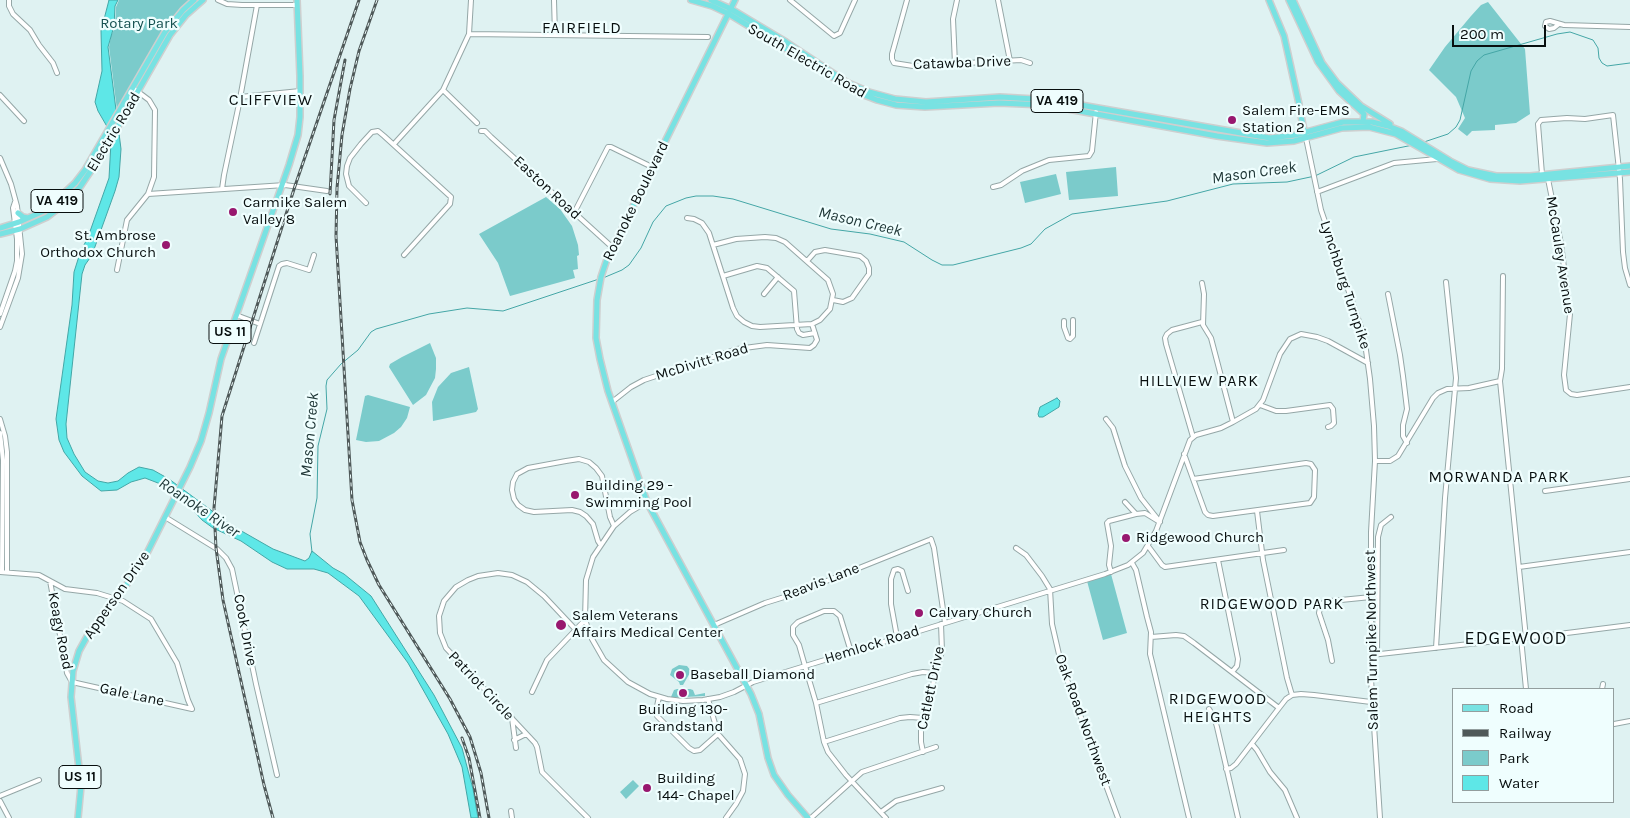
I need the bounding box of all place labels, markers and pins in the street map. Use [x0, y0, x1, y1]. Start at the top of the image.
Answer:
place label: Salem Fire-EMS Station 2 [1242, 102, 1350, 137]
marker: Salem Fire-EMS Station 2 [1226, 114, 1238, 126]
place label: Carmike Salem Valley 8 [243, 194, 347, 229]
marker: Carmike Salem Valley 8 [227, 206, 239, 218]
place label: St. Ambrose Orthodox Church [40, 227, 156, 262]
marker: St. Ambrose Orthodox Church [160, 239, 172, 251]
place label: Building 29 - Swimming Pool [585, 477, 692, 512]
marker: Building 29 - Swimming Pool [569, 489, 581, 501]
place label: Ridgewood Church [1136, 529, 1264, 547]
marker: Ridgewood Church [1120, 532, 1132, 544]
place label: Calvary Church [929, 604, 1032, 622]
place label: Salem Veterans Affairs Medical Center [572, 607, 723, 642]
marker: Calvary Church [913, 607, 925, 619]
marker: Salem Veterans Affairs Medical Center [554, 618, 568, 632]
place label: Baseball Diamond [690, 666, 815, 684]
marker: Baseball Diamond [674, 669, 686, 681]
marker: Building 130- Grandstand [677, 687, 689, 699]
place label: Building 130- Grandstand [638, 701, 728, 736]
place label: Building 144- Chapel [657, 770, 735, 805]
marker: Building 144- Chapel [641, 782, 653, 794]

